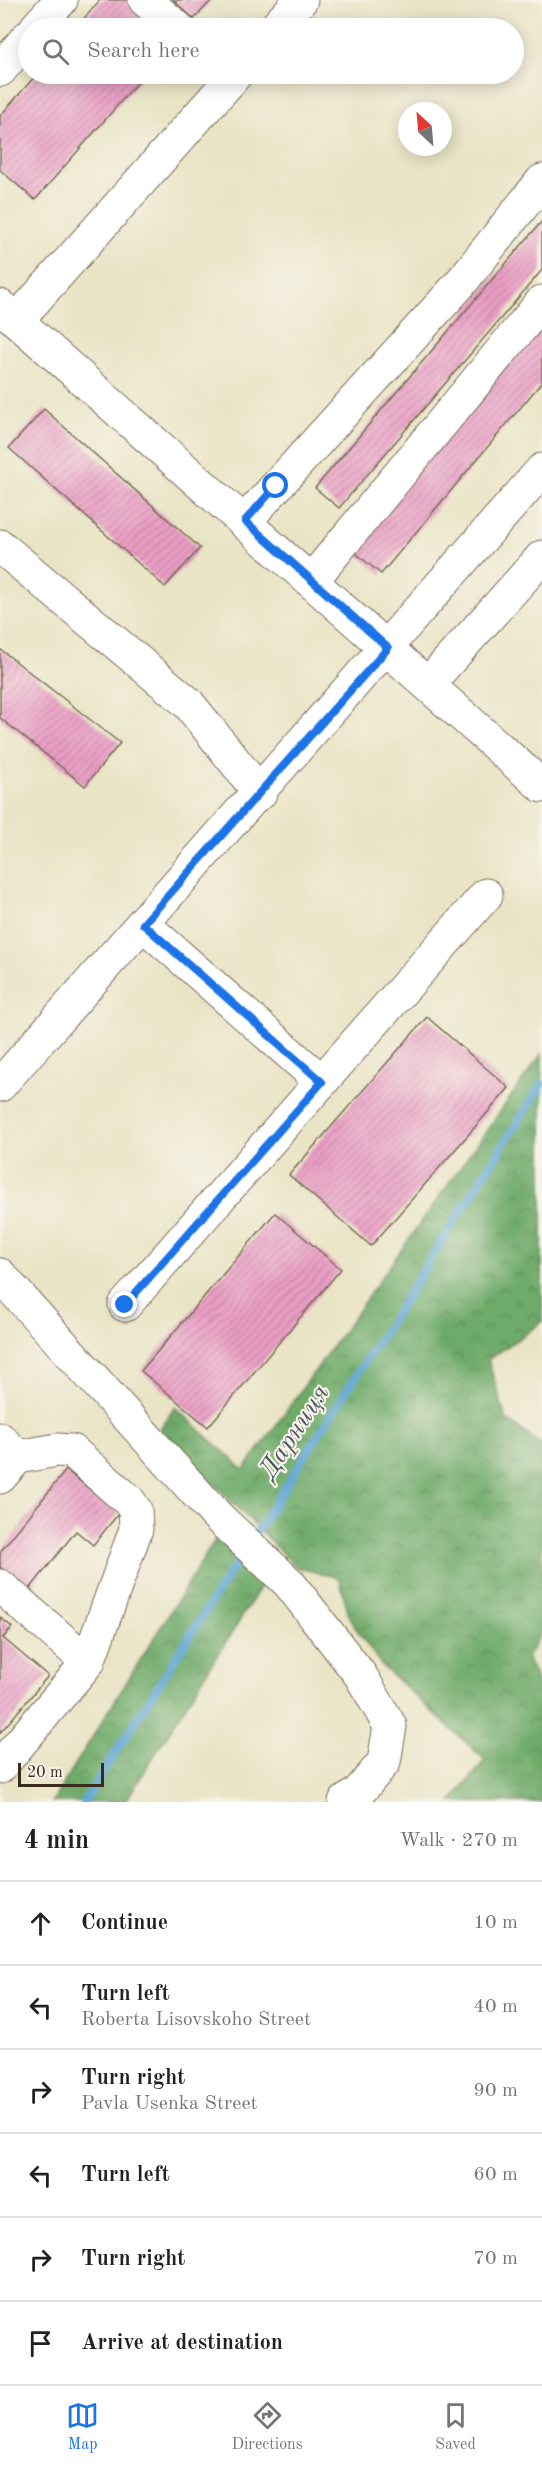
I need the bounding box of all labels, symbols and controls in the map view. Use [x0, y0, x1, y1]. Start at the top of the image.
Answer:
search box [18, 18, 524, 84]
icon: search [39, 35, 72, 68]
text: Search here [87, 40, 200, 62]
north arrow [398, 102, 452, 156]
route start [262, 472, 288, 498]
route end [111, 1291, 137, 1317]
water label: Дарниця [254, 1381, 335, 1486]
scale bar [18, 1760, 104, 1788]
text: 20 m [27, 1765, 63, 1781]
text: 4 min [24, 1828, 89, 1854]
text: Walk · 270 m [399, 1831, 518, 1851]
icon: ahead [24, 1907, 57, 1940]
text: Continue [81, 1912, 168, 1934]
text: 10 m [473, 1913, 518, 1933]
text: Turn left [81, 1983, 170, 2005]
icon: left [24, 1991, 57, 2024]
text: 40 m [473, 1997, 518, 2017]
text: Roberta Lisovskoho Street [81, 2010, 311, 2030]
text: Turn right [81, 2067, 185, 2089]
icon: right [24, 2075, 57, 2108]
text: 90 m [473, 2081, 518, 2101]
text: Pavla Usenka Street [81, 2094, 258, 2114]
icon: left [24, 2159, 57, 2192]
text: Turn left [81, 2164, 170, 2186]
text: 60 m [473, 2165, 518, 2185]
icon: right [24, 2243, 57, 2276]
text: Turn right [81, 2248, 185, 2270]
text: 70 m [473, 2249, 518, 2269]
icon: arrive [24, 2327, 57, 2360]
text: Arrive at destination [81, 2332, 283, 2354]
tab: Map [66, 2399, 99, 2455]
tab: Directions [232, 2399, 303, 2455]
tab: Saved [435, 2399, 476, 2455]

